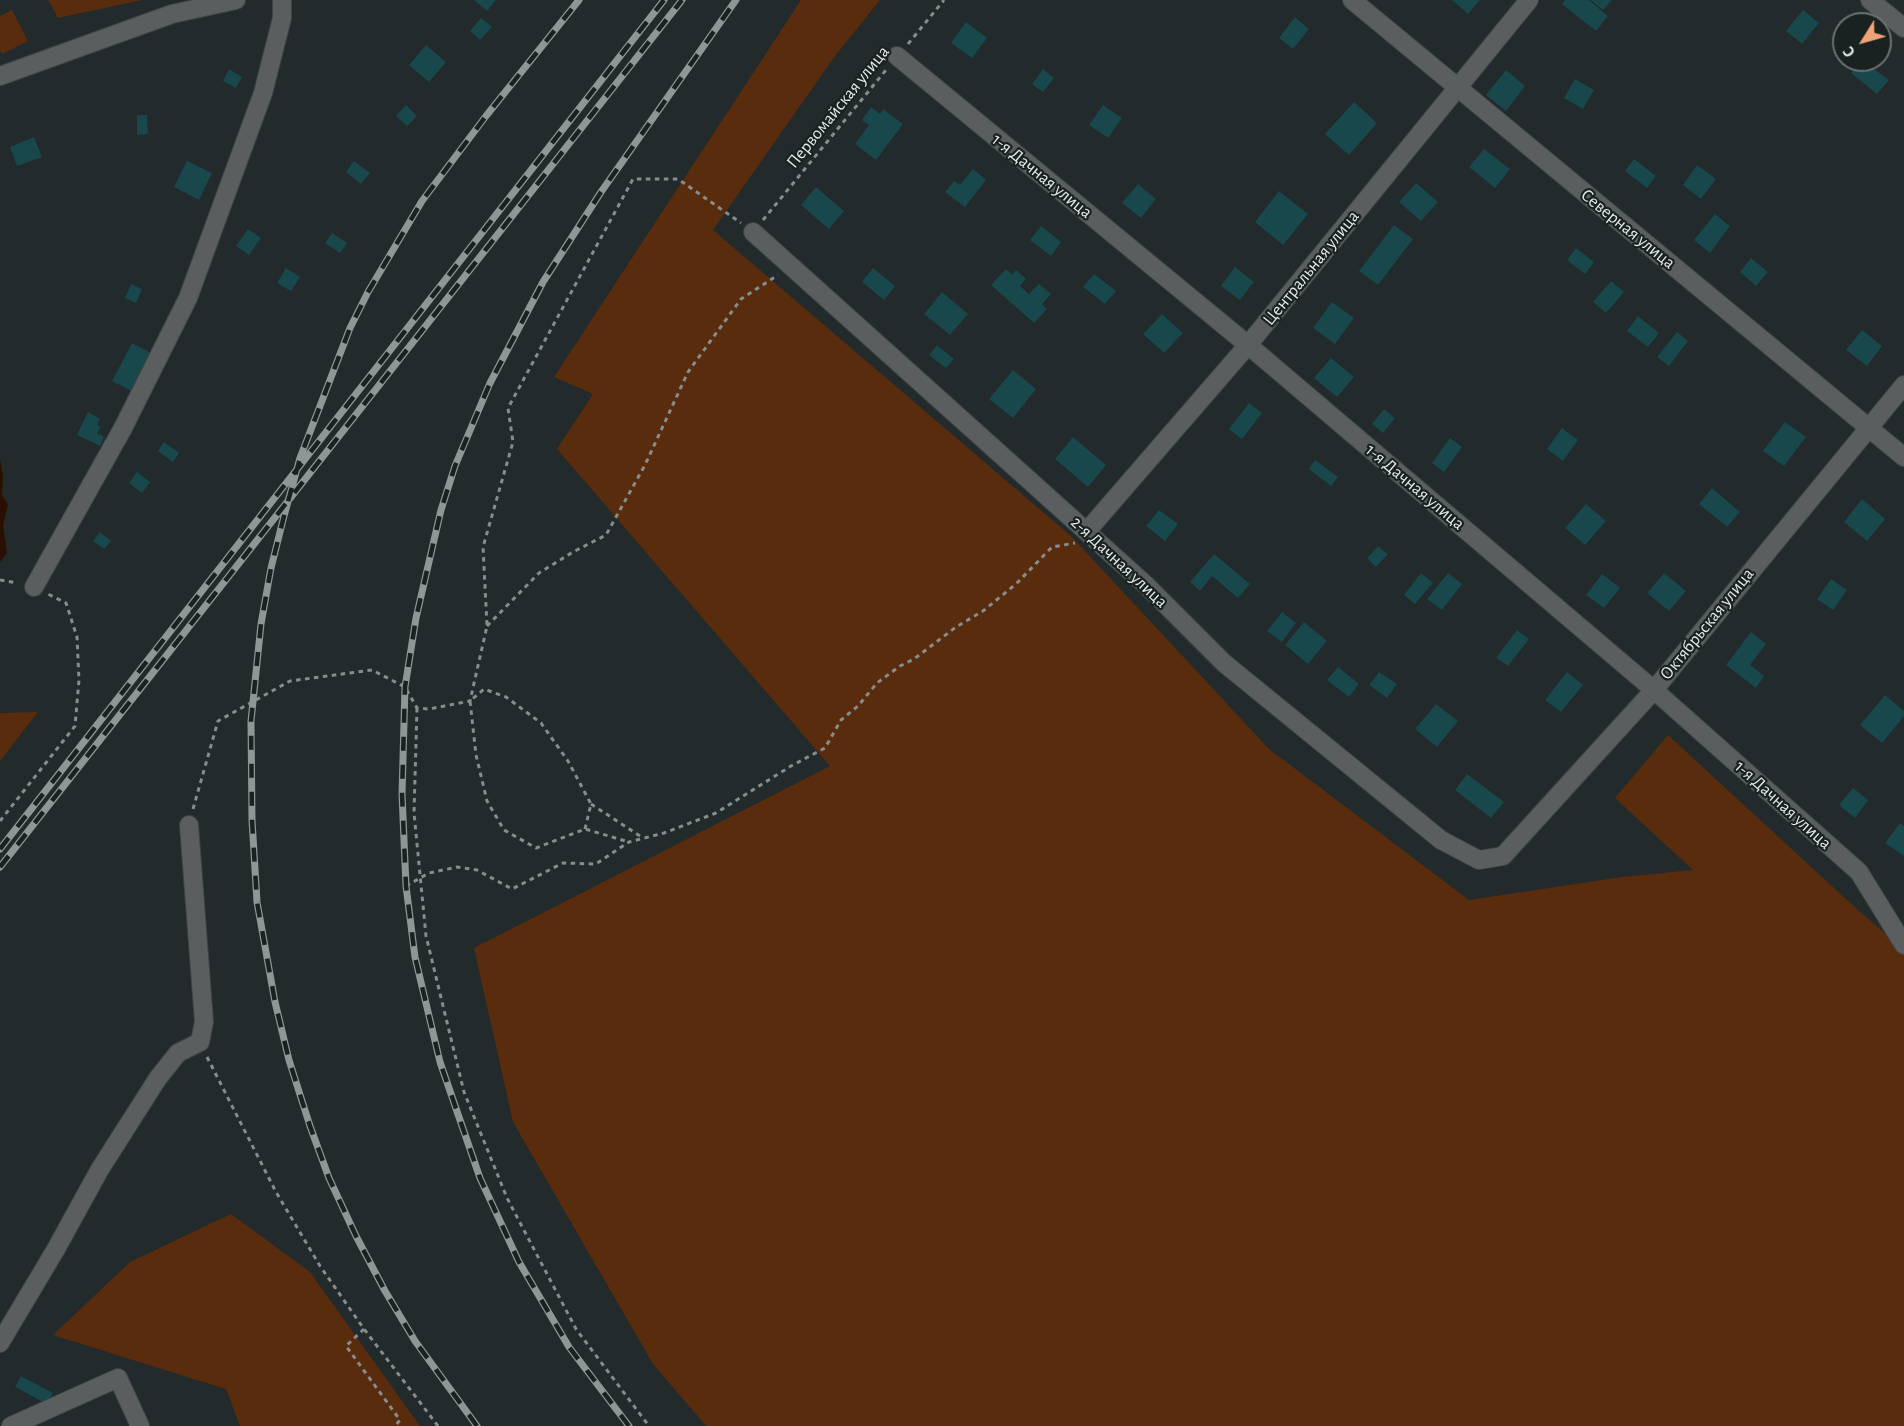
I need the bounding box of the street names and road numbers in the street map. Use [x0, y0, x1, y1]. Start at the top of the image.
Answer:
street label: Первомайская улица [782, 41, 894, 173]
street label: 1-я Дачная улица [987, 129, 1097, 223]
street label: Северная улица [1576, 184, 1680, 274]
street label: Центральная улица [1258, 206, 1364, 330]
street label: 1-я Дачная улица [1361, 439, 1469, 535]
street label: 2-я Дачная улица [1066, 512, 1172, 612]
street label: Октябрьская улица [1655, 564, 1759, 684]
street label: 1-я Дачная улица [1730, 756, 1836, 854]

